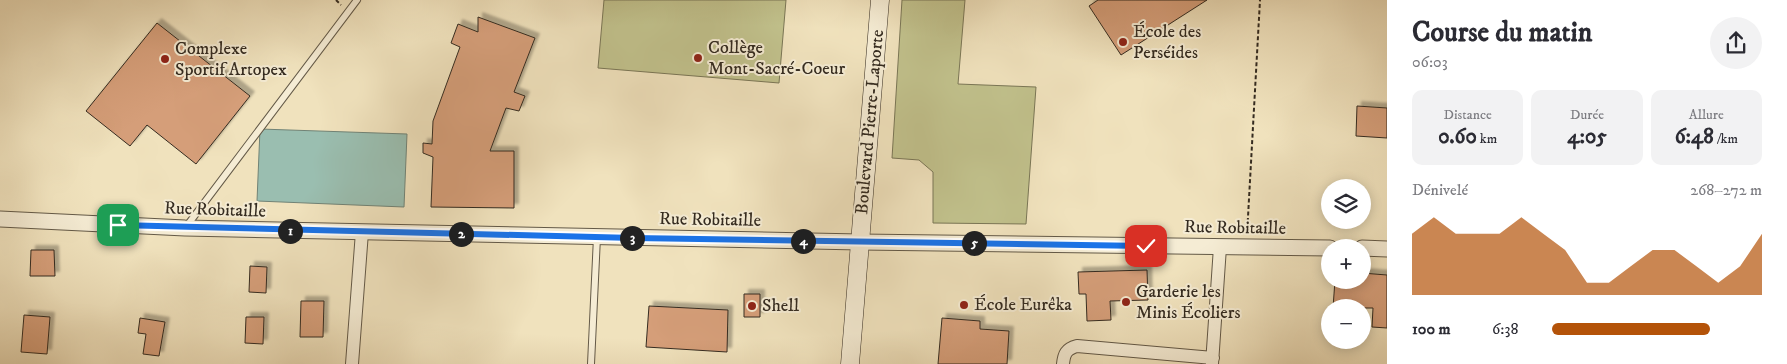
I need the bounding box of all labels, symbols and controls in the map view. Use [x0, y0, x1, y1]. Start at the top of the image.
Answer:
text: Course du matin [1412, 15, 1592, 50]
button: share [1710, 17, 1762, 69]
place label: École des Perséides [1133, 21, 1201, 64]
street label: Boulevard Pierre-Laporte [851, 29, 889, 215]
marker: École des Perséides [1117, 36, 1129, 48]
place label: Collège Mont-Sacré-Coeur [708, 37, 845, 80]
place label: Complexe Sportif Artopex [175, 38, 287, 81]
marker: Collège Mont-Sacré-Coeur [692, 52, 704, 64]
text: 06:03 [1412, 52, 1448, 72]
marker: Complexe Sportif Artopex [159, 53, 171, 65]
text: Distance [1444, 106, 1492, 124]
text: Durée [1570, 106, 1604, 124]
text: Allure [1689, 106, 1724, 124]
text: 0.60 [1438, 124, 1477, 150]
text: 4:05 [1567, 124, 1607, 150]
text: 6:48 [1675, 124, 1714, 150]
text: km [1477, 130, 1497, 148]
text: /km [1714, 130, 1738, 148]
map controls [1321, 179, 1371, 349]
button: layers [1321, 179, 1371, 229]
text: Dénivelé [1412, 180, 1468, 200]
text: 268–272 m [1690, 180, 1762, 200]
street label: Rue Robitaille [164, 197, 266, 223]
pin [97, 204, 139, 246]
street label: Rue Robitaille [659, 208, 761, 232]
icon: arrive [104, 211, 132, 239]
street label: Rue Robitaille [1184, 216, 1286, 240]
pin: 1 [278, 218, 302, 244]
text: 1 [288, 222, 293, 240]
pin: 2 [448, 222, 474, 246]
text: 2 [458, 225, 465, 243]
pin [1125, 225, 1167, 267]
pin: 3 [620, 226, 644, 250]
pin: 4 [790, 228, 816, 254]
text: 3 [630, 229, 635, 247]
pin: 5 [962, 230, 986, 256]
text: 4 [799, 232, 808, 250]
icon: check [1132, 232, 1160, 260]
text: 5 [971, 234, 978, 252]
button: + [1321, 239, 1371, 289]
place label: Garderie les Minis Écoliers [1136, 281, 1240, 324]
place label: École Eurêka [974, 294, 1072, 316]
place label: Shell [762, 295, 800, 317]
marker: Garderie les Minis Écoliers [1120, 296, 1132, 308]
marker: École Eurêka [958, 299, 970, 311]
button: − [1321, 299, 1371, 349]
marker: Shell [746, 300, 758, 312]
text: 100 m [1412, 319, 1451, 339]
text: 6:38 [1492, 319, 1518, 339]

